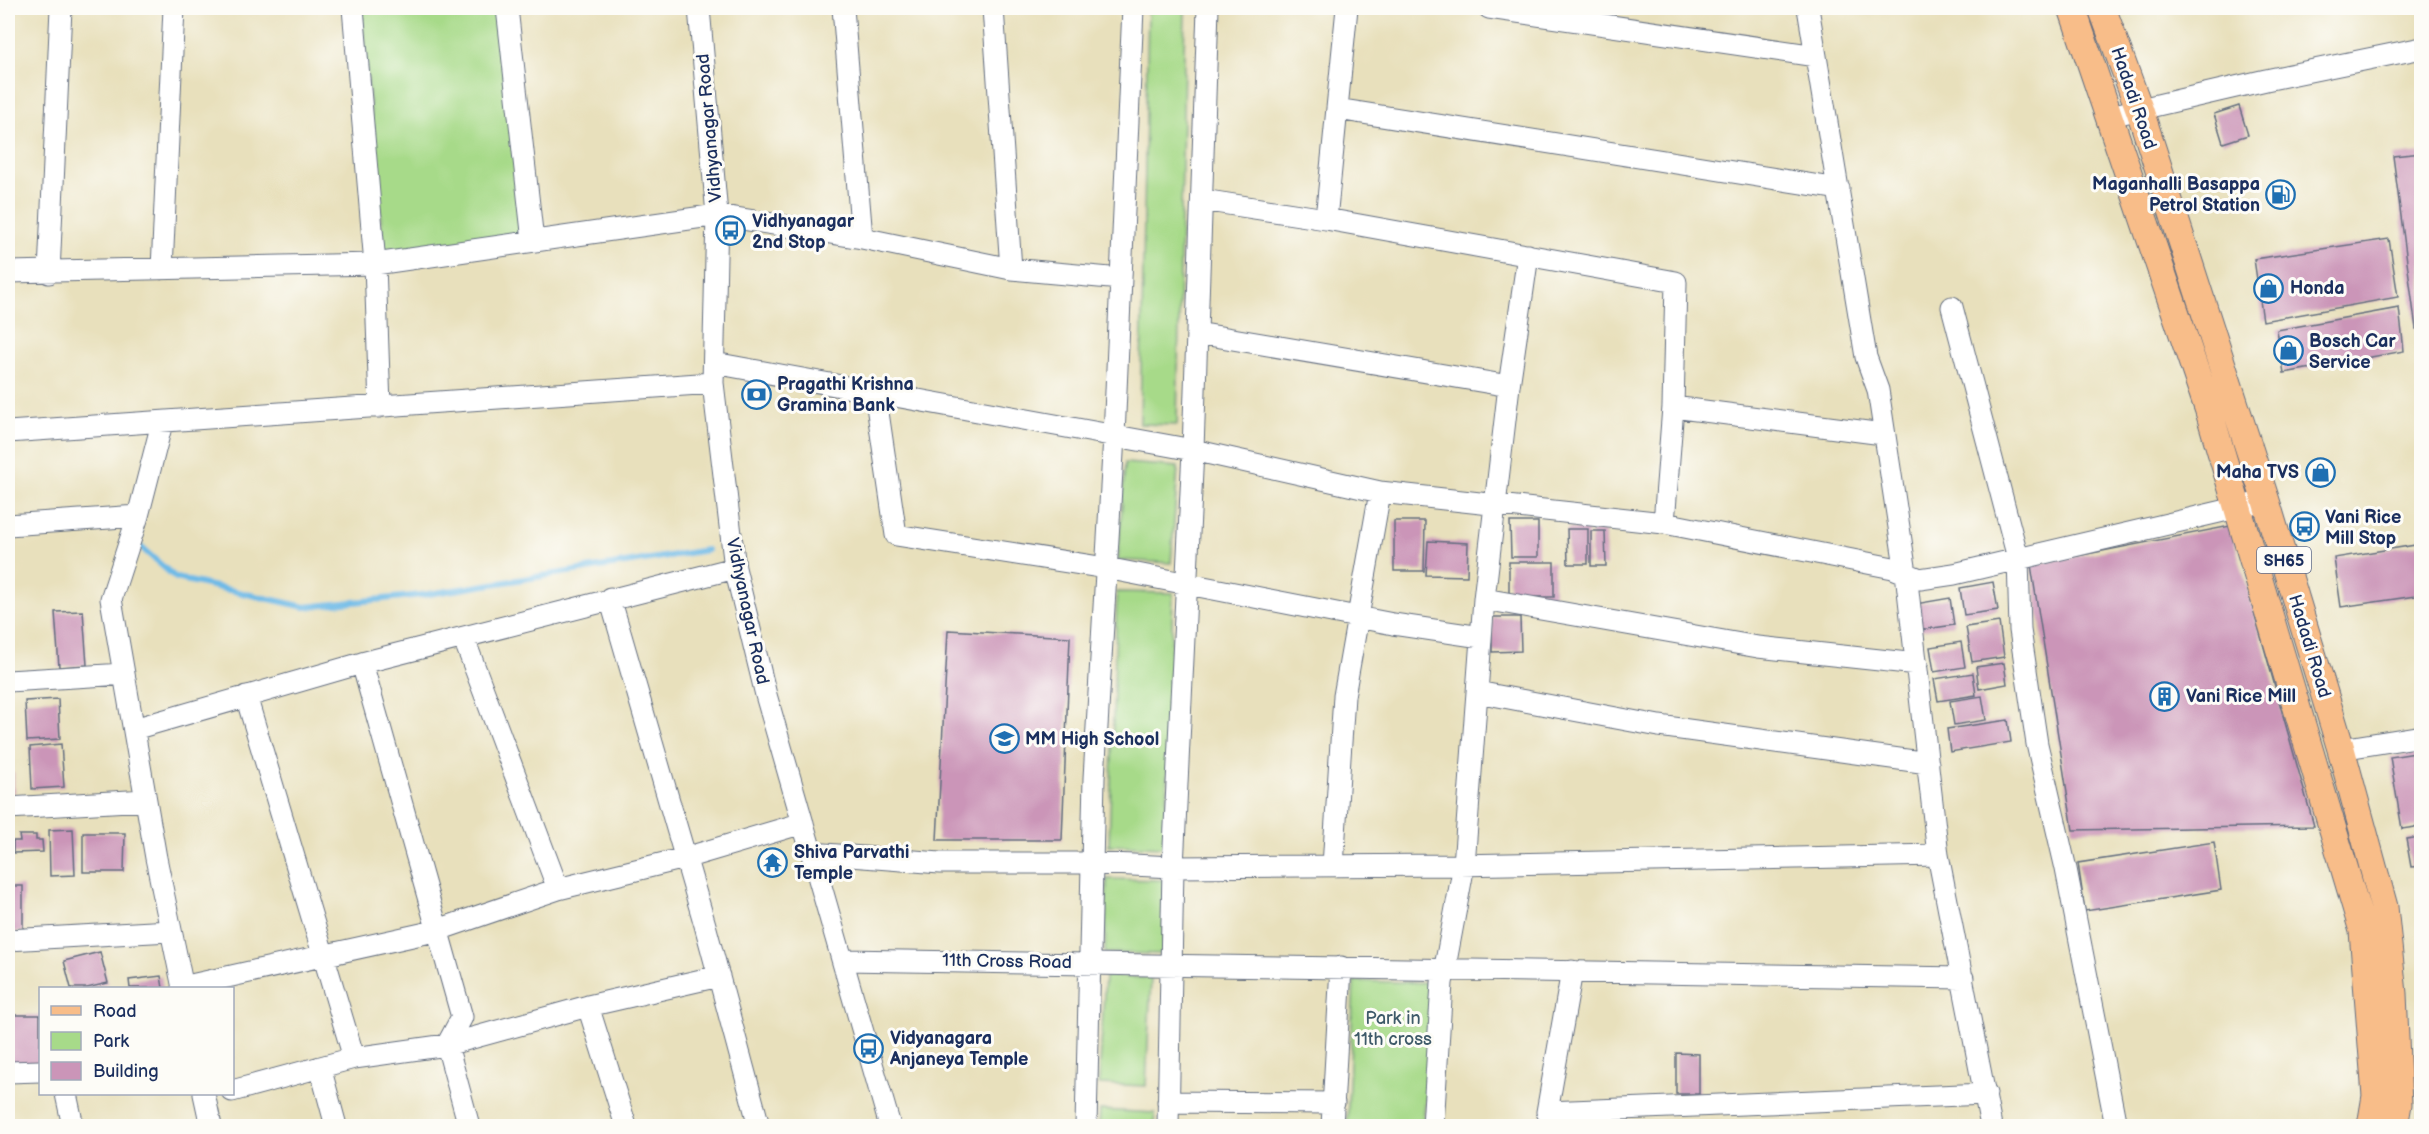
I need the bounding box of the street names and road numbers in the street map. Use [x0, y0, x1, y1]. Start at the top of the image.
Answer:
street label: Hadadi Road [2106, 44, 2161, 152]
street label: Vidhyanagar Road [693, 53, 726, 203]
street label: Vidhyanagar Road [722, 536, 773, 686]
road number: SH65 [2257, 547, 2311, 573]
street label: Hadadi Road [2284, 592, 2335, 700]
street label: 11th Cross Road [942, 950, 1072, 973]

